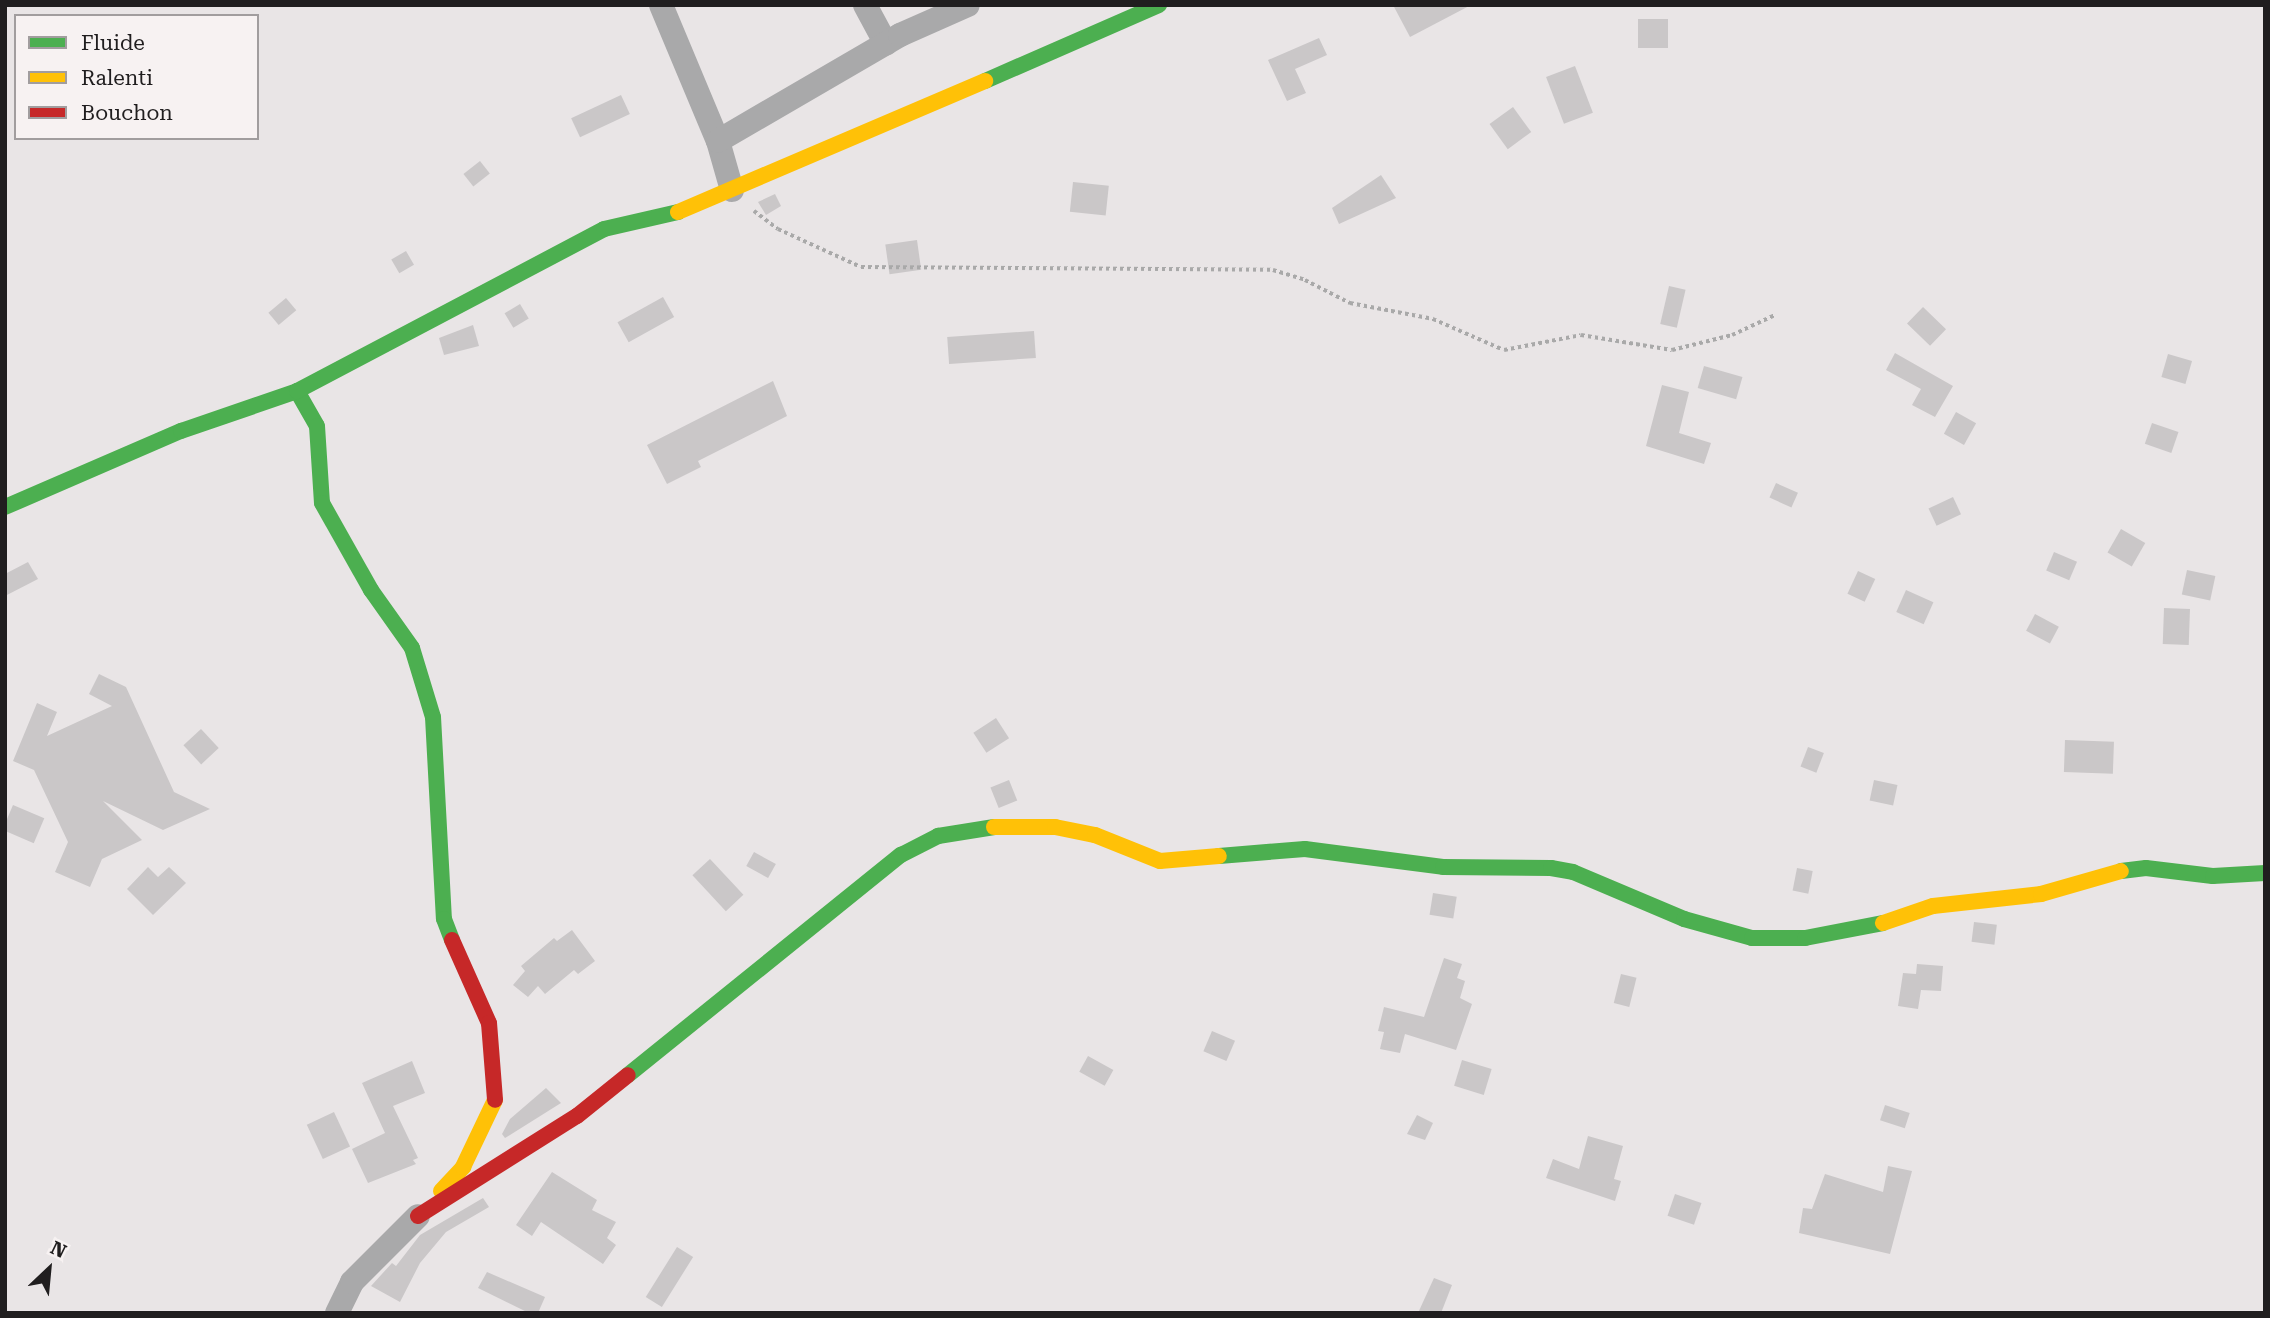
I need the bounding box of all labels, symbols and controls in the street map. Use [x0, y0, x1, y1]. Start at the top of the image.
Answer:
legend [14, 14, 259, 140]
text: Fluide [81, 31, 145, 55]
text: Ralenti [81, 66, 153, 90]
text: Bouchon [81, 101, 173, 125]
north arrow [14, 1234, 84, 1304]
text: N [47, 1236, 70, 1263]

